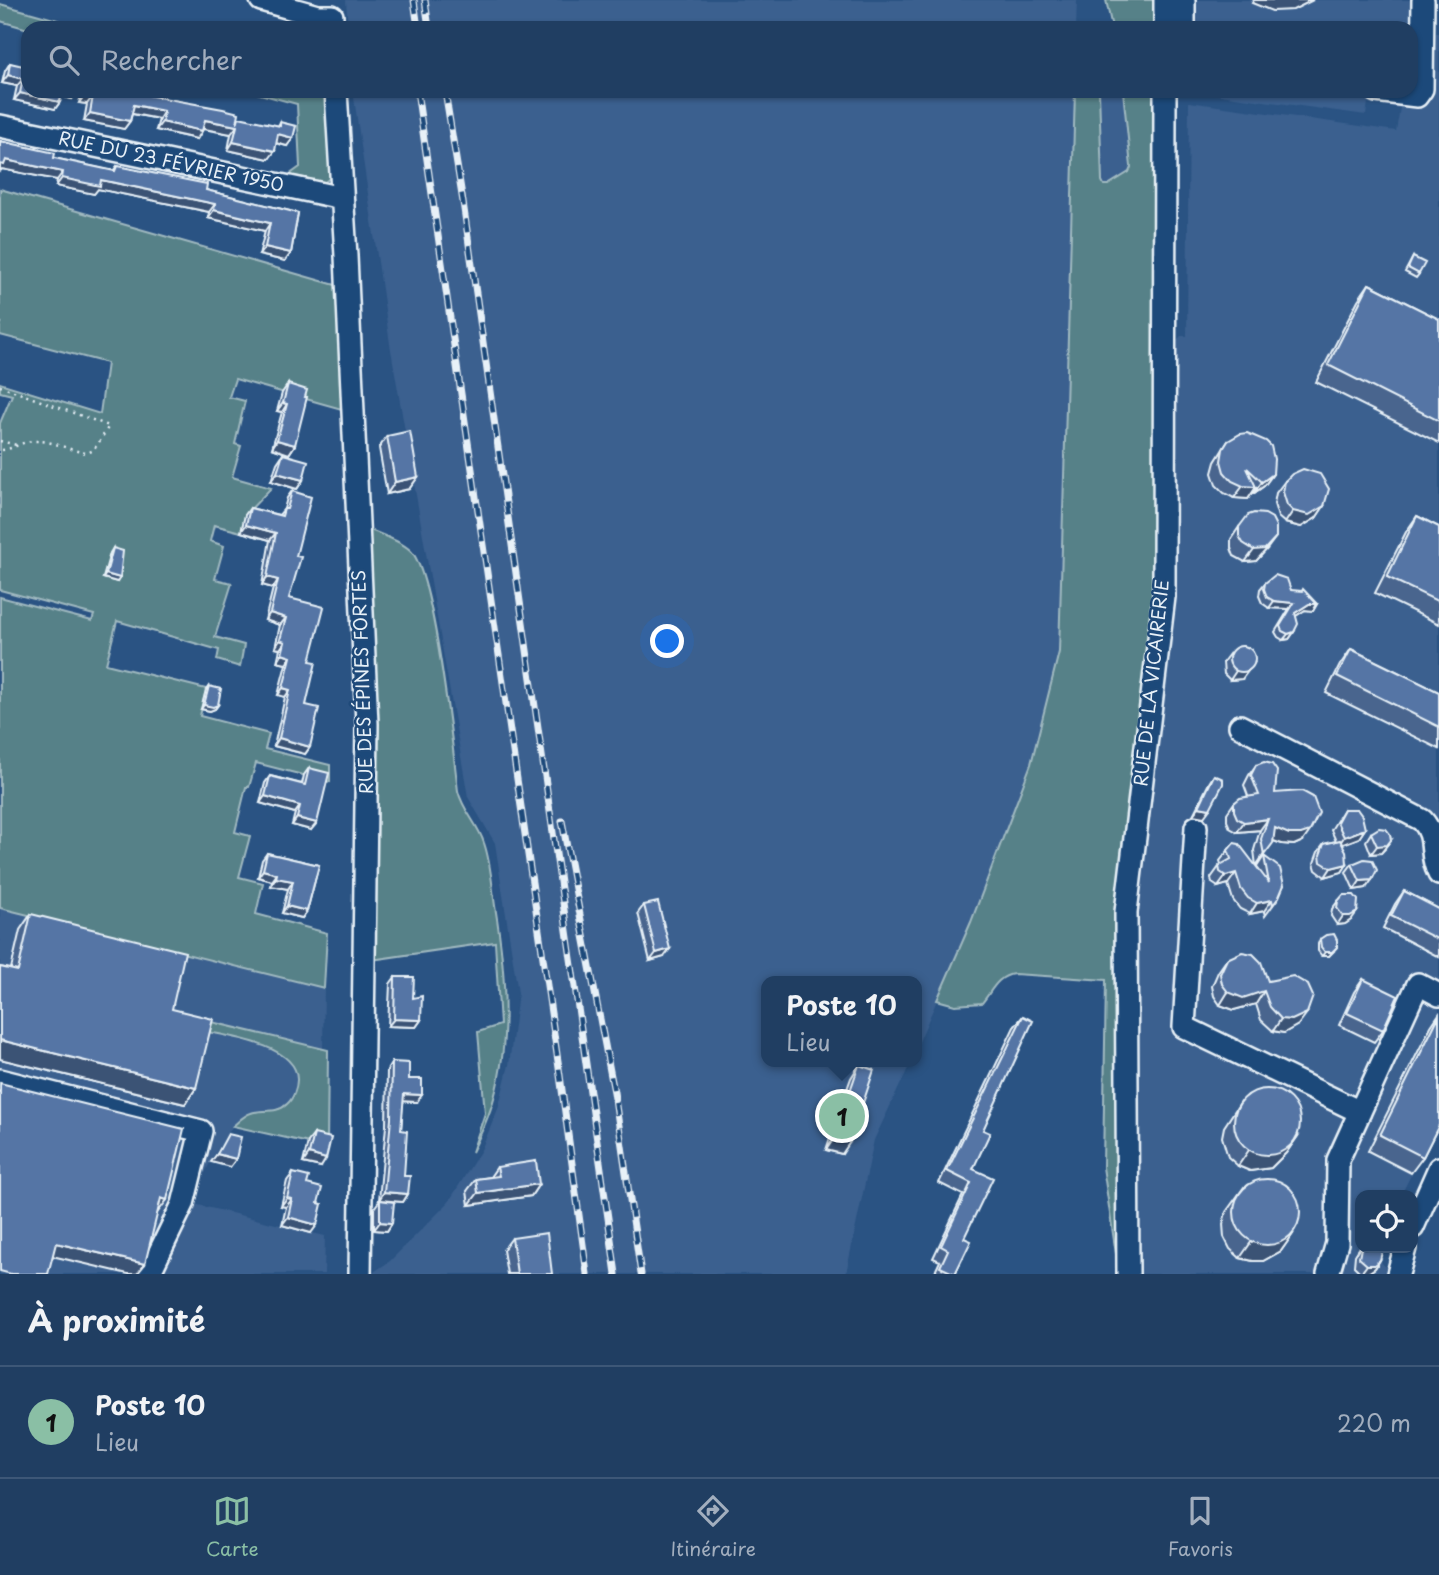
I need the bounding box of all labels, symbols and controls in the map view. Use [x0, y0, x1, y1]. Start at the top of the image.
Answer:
search box [21, 21, 1418, 98]
text: Rechercher [101, 40, 242, 79]
icon: search [45, 41, 83, 79]
street label: RUE DU 23 FÉVRIER 1950 [56, 123, 286, 198]
street label: RUE DES ÉPINES FORTES [344, 569, 379, 795]
street label: RUE DE LA VICAIRERIE [1126, 578, 1175, 788]
your location [650, 624, 684, 658]
popup [761, 976, 922, 1067]
text: Poste 10 [786, 985, 897, 1024]
text: Lieu [786, 1024, 830, 1059]
pin: 1 [819, 1090, 865, 1142]
map controls [1355, 1190, 1418, 1253]
button: locate [1355, 1190, 1418, 1253]
text: À proximité [28, 1297, 205, 1342]
text: Poste 10 [95, 1385, 205, 1424]
text: 1 [46, 1405, 57, 1440]
text: 220 m [1337, 1405, 1411, 1440]
text: Lieu [95, 1424, 139, 1459]
tab: Carte [206, 1492, 259, 1562]
tab: Itinéraire [671, 1492, 756, 1562]
tab: Favoris [1168, 1492, 1233, 1562]

